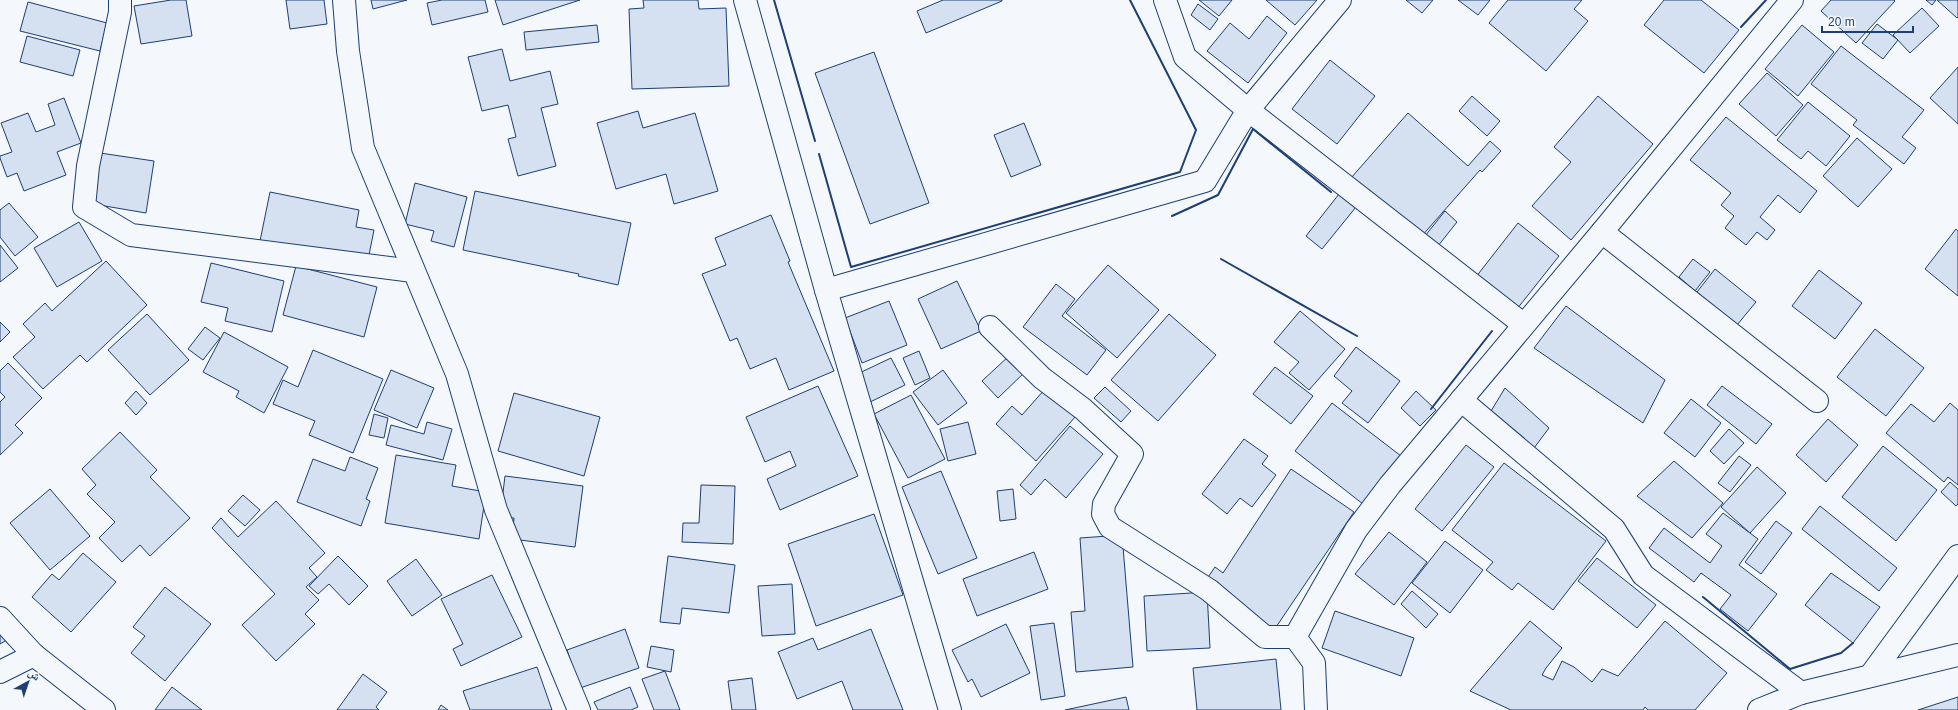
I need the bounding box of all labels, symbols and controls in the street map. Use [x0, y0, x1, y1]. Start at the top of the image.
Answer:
scale bar [1822, 8, 1913, 34]
text: 20 m [1828, 15, 1855, 29]
north arrow [8, 662, 48, 702]
text: ش [25, 666, 43, 684]

